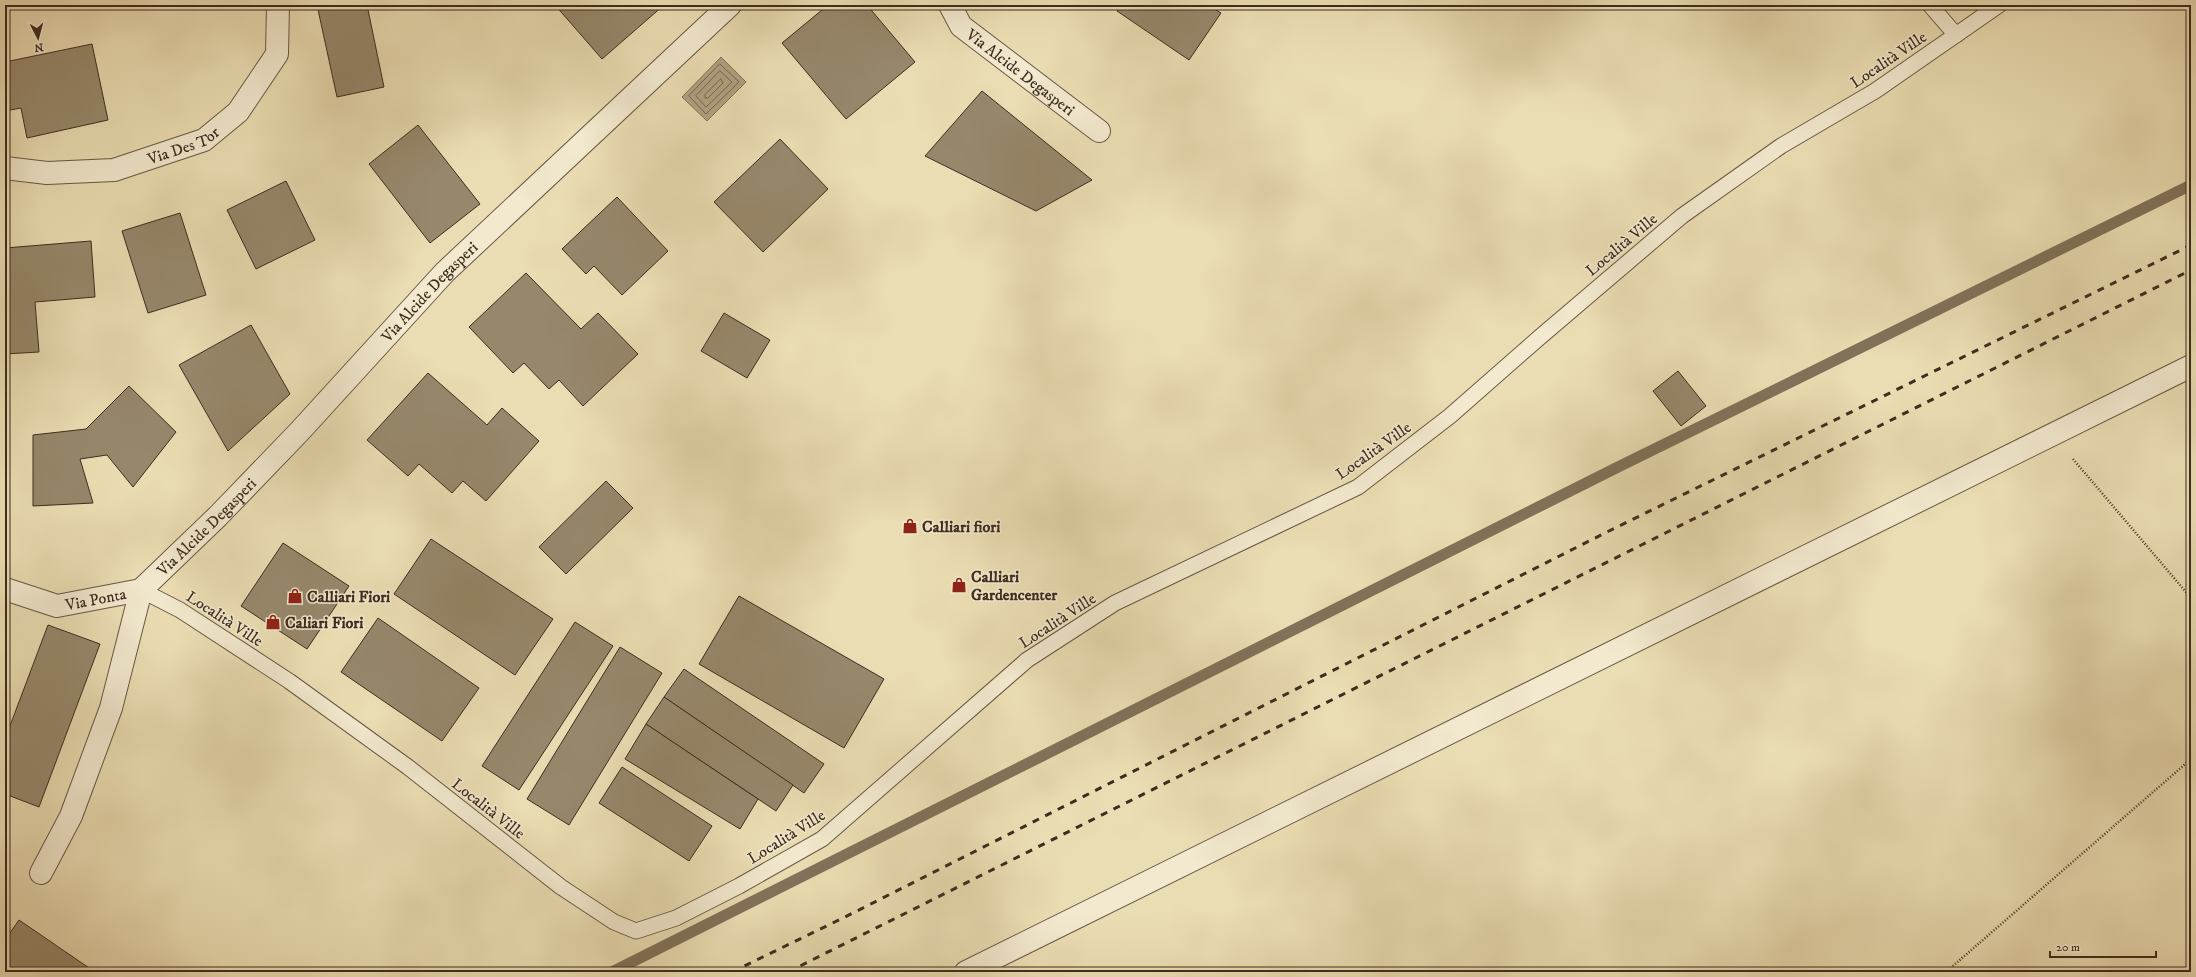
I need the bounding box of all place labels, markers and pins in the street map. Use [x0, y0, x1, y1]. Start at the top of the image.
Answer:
shop icon: Calliari fiori [901, 517, 919, 535]
place label: Calliari fiori [922, 517, 1000, 537]
place label: Calliari Gardencenter [971, 567, 1058, 605]
shop icon: Calliari Gardencenter [950, 576, 968, 594]
shop icon: Calliari Fiori [286, 587, 304, 605]
place label: Calliari Fiori [307, 587, 390, 607]
shop icon: Caliari Fiori [264, 613, 282, 631]
place label: Caliari Fiori [285, 613, 363, 633]

